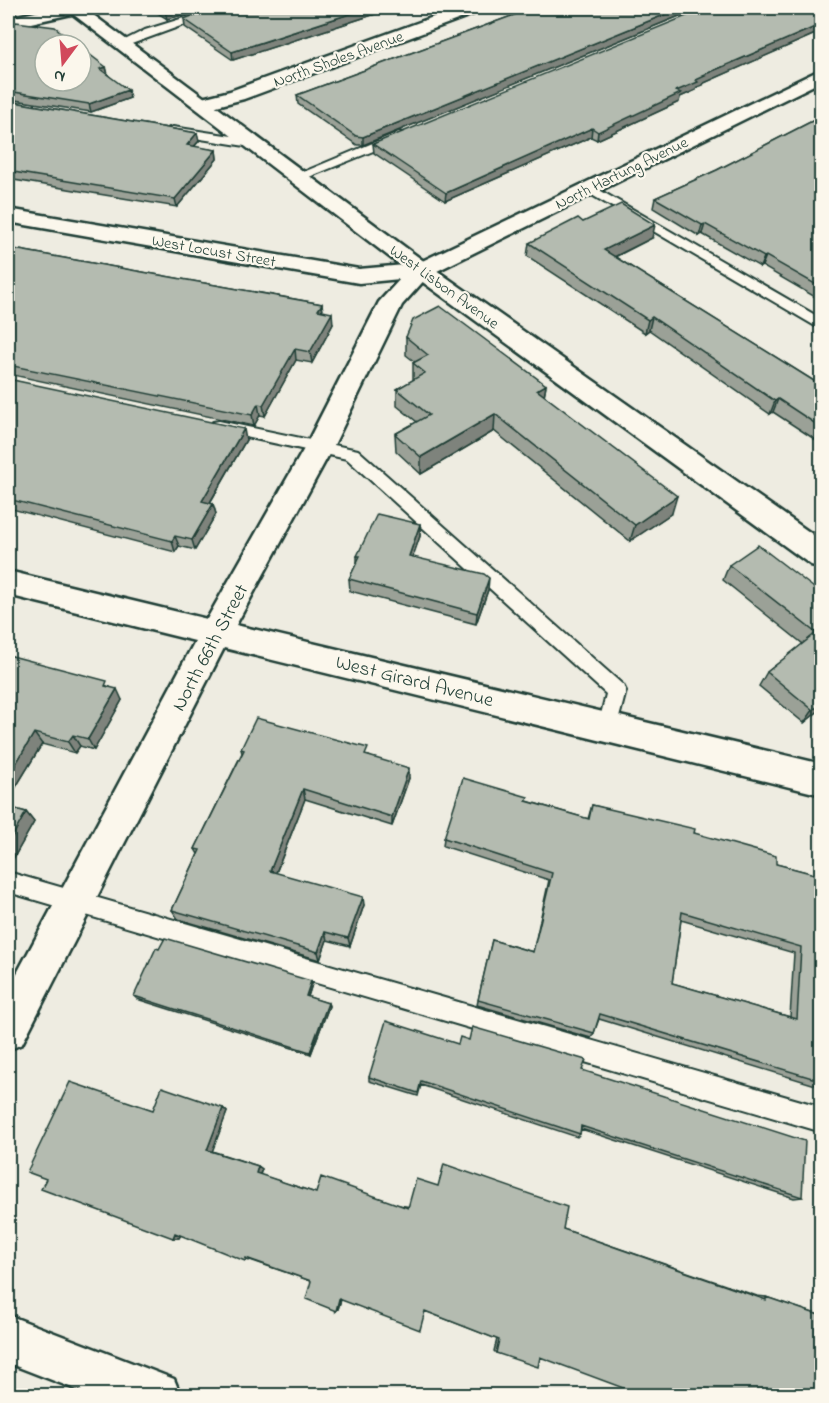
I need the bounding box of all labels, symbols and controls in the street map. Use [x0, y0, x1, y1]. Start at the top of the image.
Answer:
street label: North Sholes Avenue [270, 25, 408, 95]
north arrow [33, 33, 93, 93]
text: N [51, 62, 68, 89]
street label: North Hartung Avenue [551, 131, 693, 216]
street label: West Locust Street [150, 229, 278, 275]
street label: West Lisbon Avenue [384, 240, 504, 336]
street label: North 66th Street [165, 579, 257, 717]
street label: West Girard Avenue [332, 649, 496, 716]

